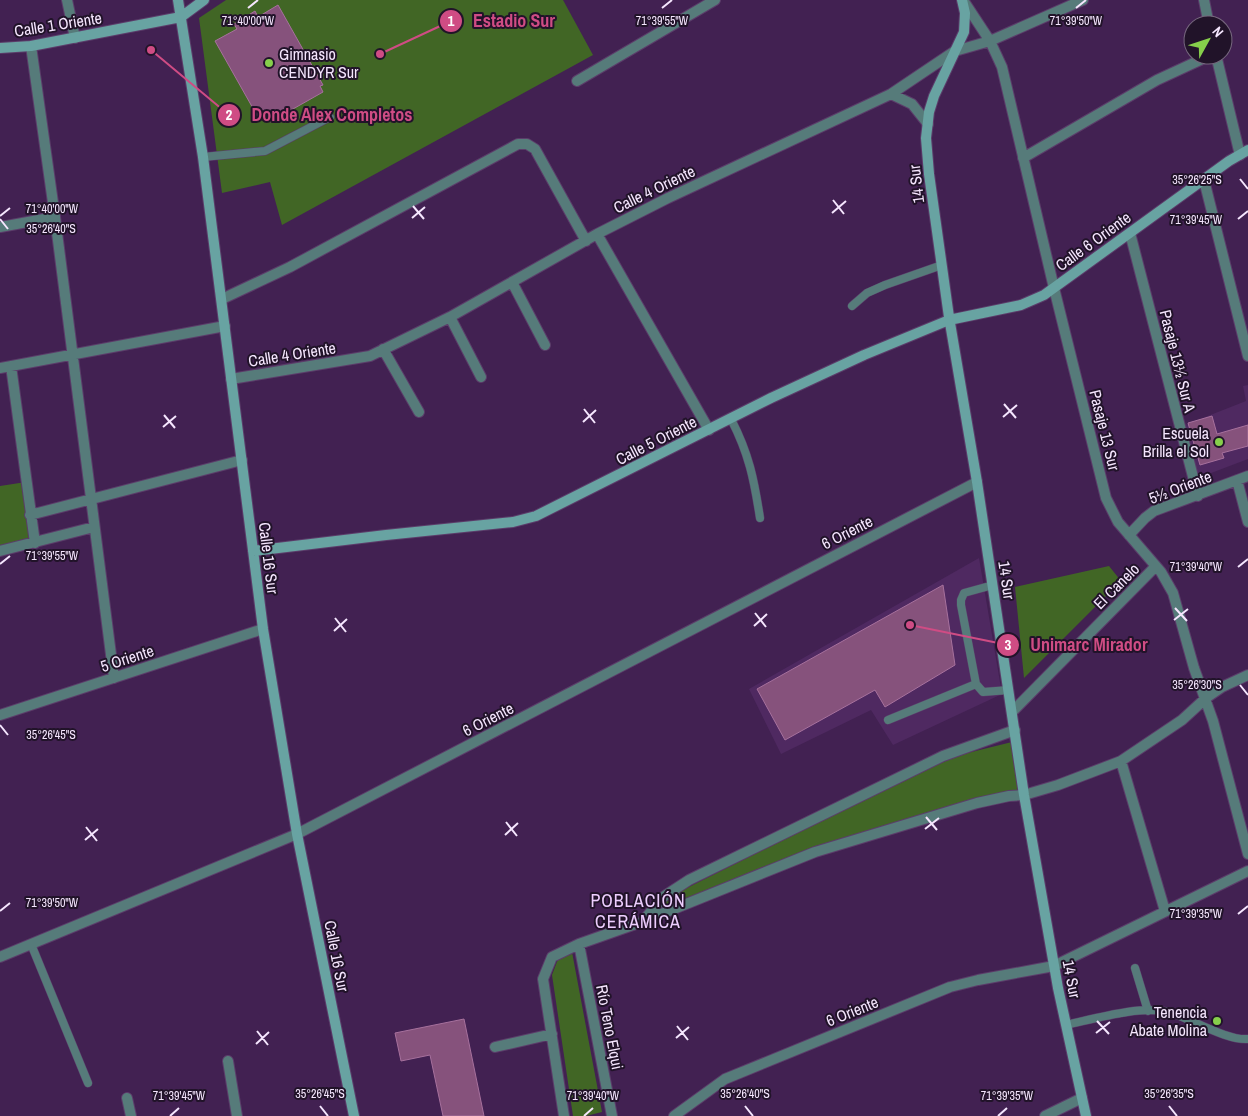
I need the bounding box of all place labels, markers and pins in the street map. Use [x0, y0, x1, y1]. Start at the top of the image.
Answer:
callout: Estadio Sur [438, 4, 565, 37]
place label: Gimnasio CENDYR Sur [279, 43, 359, 83]
marker: Gimnasio CENDYR Sur [263, 57, 275, 69]
callout: Donde Alex Completos [217, 98, 423, 131]
place label: Escuela Brilla el Sol [1143, 422, 1210, 462]
marker: Escuela Brilla el Sol [1213, 436, 1225, 448]
callout: Unimarc Mirador [995, 628, 1157, 661]
place label: Tenencia Abate Molina [1129, 1001, 1208, 1041]
marker: Tenencia Abate Molina [1211, 1015, 1223, 1027]

